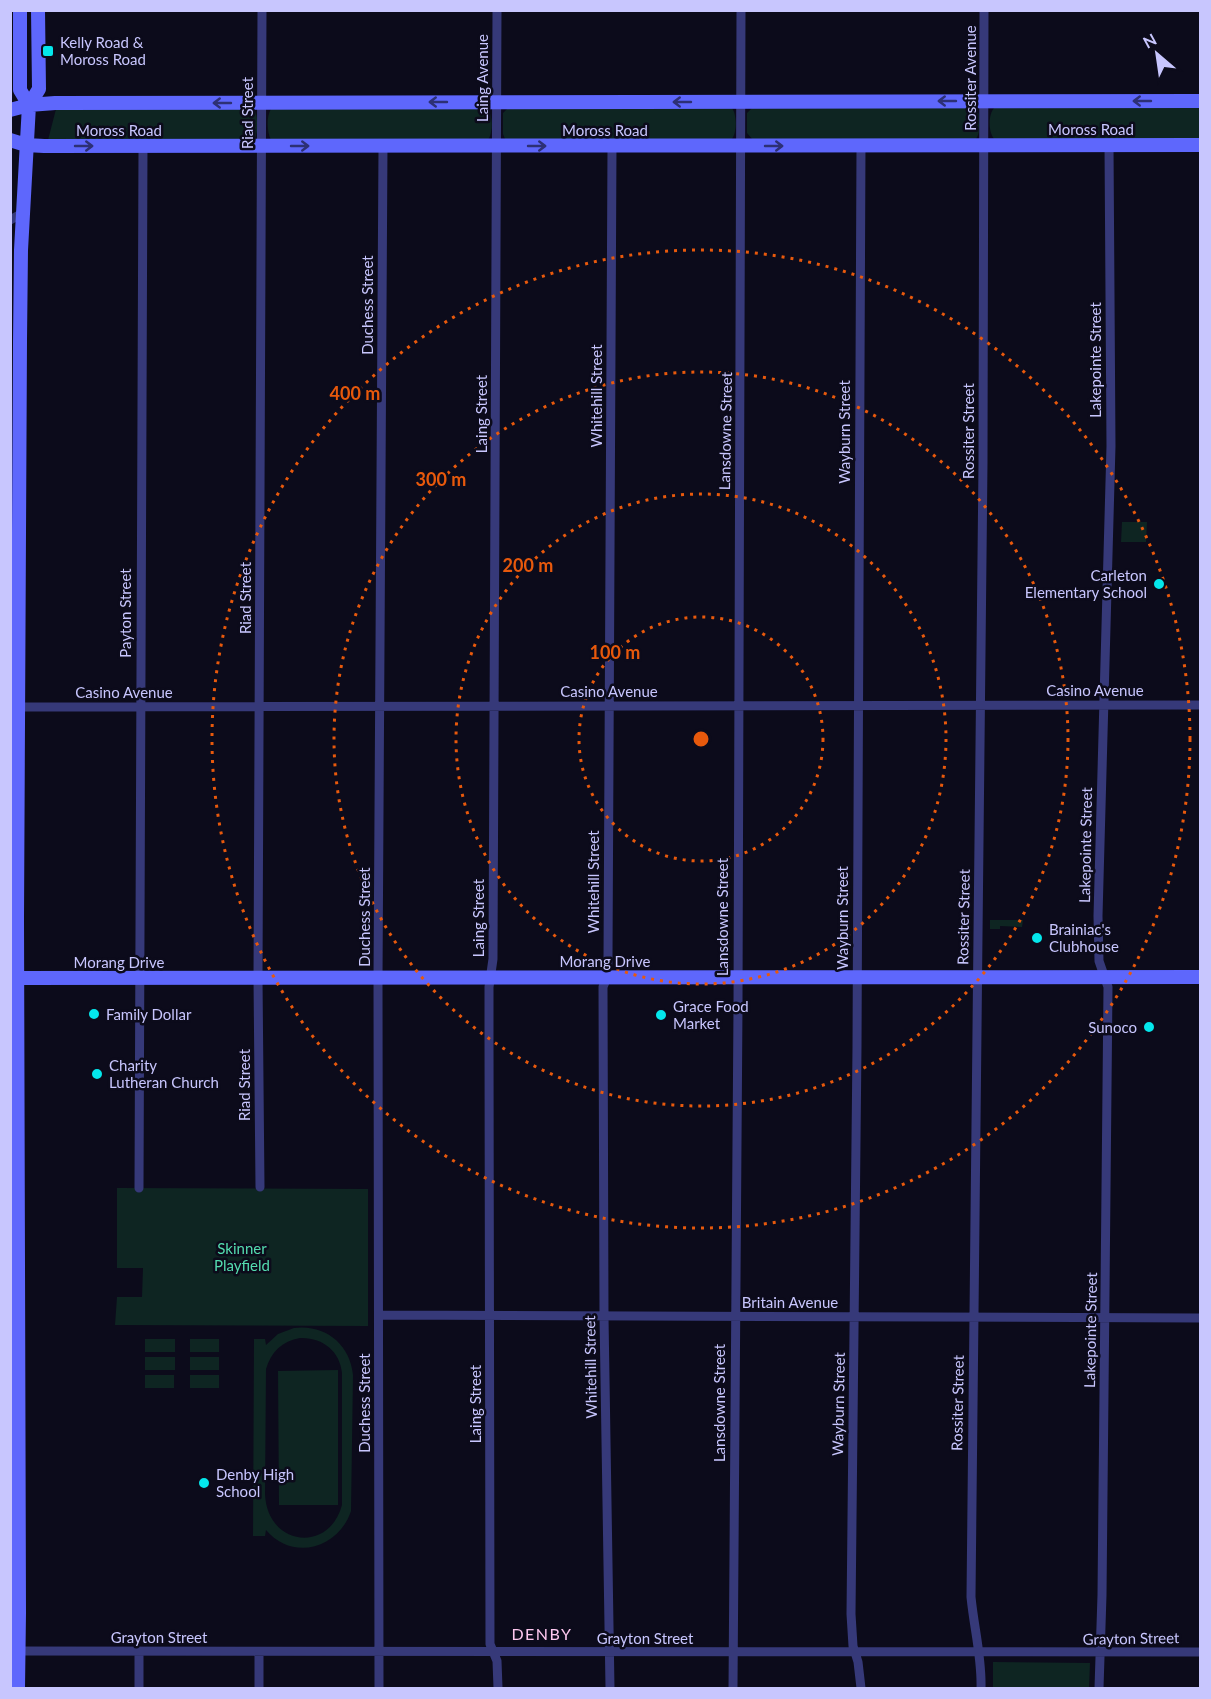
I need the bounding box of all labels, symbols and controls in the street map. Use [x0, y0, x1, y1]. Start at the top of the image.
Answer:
north arrow [1127, 24, 1187, 84]
street label: Rossiter Avenue [961, 25, 979, 131]
text: N [1139, 29, 1159, 52]
place label: Kelly Road & Moross Road [60, 33, 146, 68]
street label: Laing Avenue [473, 34, 491, 122]
marker: Kelly Road & Moross Road [41, 44, 55, 58]
street label: Riad Street [238, 76, 256, 149]
one-way arrow [938, 95, 958, 107]
one-way arrow [1133, 95, 1153, 107]
one-way arrow [429, 96, 449, 108]
one-way arrow [673, 96, 693, 108]
one-way arrow [213, 97, 233, 109]
street label: Moross Road [1048, 120, 1134, 138]
street label: Moross Road [76, 121, 162, 139]
street label: Moross Road [562, 121, 648, 139]
one-way arrow [290, 140, 310, 152]
one-way arrow [527, 140, 547, 152]
one-way arrow [764, 140, 784, 152]
one-way arrow [74, 141, 94, 152]
street label: Duchess Street [358, 255, 376, 355]
street label: Lakepointe Street [1086, 302, 1104, 418]
street label: Whitehill Street [587, 344, 605, 448]
street label: Lansdowne Street [715, 371, 735, 490]
street label: Laing Street [472, 374, 490, 453]
street label: Wayburn Street [835, 380, 853, 484]
text: 400 m [330, 382, 380, 404]
street label: Rossiter Street [959, 383, 977, 479]
text: 300 m [416, 468, 466, 490]
text: 200 m [503, 554, 553, 576]
street label: Riad Street [236, 561, 254, 634]
place label: Carleton Elementary School [1025, 566, 1147, 601]
street label: Payton Street [116, 568, 134, 658]
marker: Carleton Elementary School [1152, 577, 1166, 591]
text: 100 m [590, 641, 640, 663]
street label: Casino Avenue [1046, 681, 1144, 699]
street label: Casino Avenue [560, 682, 658, 700]
street label: Casino Avenue [75, 683, 173, 701]
centre of rings [691, 729, 711, 749]
street label: Lakepointe Street [1075, 786, 1095, 903]
street label: Whitehill Street [584, 830, 602, 934]
street label: Lansdowne Street [713, 857, 731, 976]
street label: Wayburn Street [833, 866, 851, 970]
street label: Duchess Street [355, 867, 373, 967]
street label: Rossiter Street [953, 868, 973, 965]
street label: Laing Street [469, 878, 487, 957]
place label: Brainiac's Clubhouse [1049, 920, 1119, 955]
marker: Brainiac's Clubhouse [1030, 931, 1044, 945]
street label: Morang Drive [560, 952, 650, 970]
street label: Morang Drive [74, 953, 164, 971]
place label: Grace Food Market [673, 997, 749, 1032]
place label: Family Dollar [106, 1005, 192, 1023]
marker: Family Dollar [87, 1007, 101, 1021]
marker: Grace Food Market [654, 1008, 668, 1022]
place label: Sunoco [1088, 1018, 1137, 1036]
marker: Sunoco [1142, 1020, 1156, 1034]
street label: Riad Street [235, 1048, 253, 1121]
place label: Charity Lutheran Church [109, 1056, 219, 1091]
marker: Charity Lutheran Church [90, 1067, 104, 1081]
park label: Skinner Playfield [214, 1239, 270, 1274]
street label: Lakepointe Street [1080, 1271, 1100, 1388]
street label: Britain Avenue [742, 1293, 838, 1311]
street label: Whitehill Street [580, 1315, 600, 1419]
street label: Lansdowne Street [710, 1343, 728, 1462]
street label: Wayburn Street [828, 1351, 848, 1456]
street label: Duchess Street [355, 1353, 373, 1453]
street label: Rossiter Street [947, 1354, 967, 1451]
street label: Laing Street [466, 1364, 484, 1443]
place label: Denby High School [216, 1465, 294, 1500]
marker: Denby High School [197, 1476, 211, 1490]
district label: DENBY [511, 1624, 573, 1643]
street label: Grayton Street [111, 1628, 208, 1646]
street label: Grayton Street [1082, 1628, 1180, 1648]
street label: Grayton Street [597, 1629, 694, 1647]

